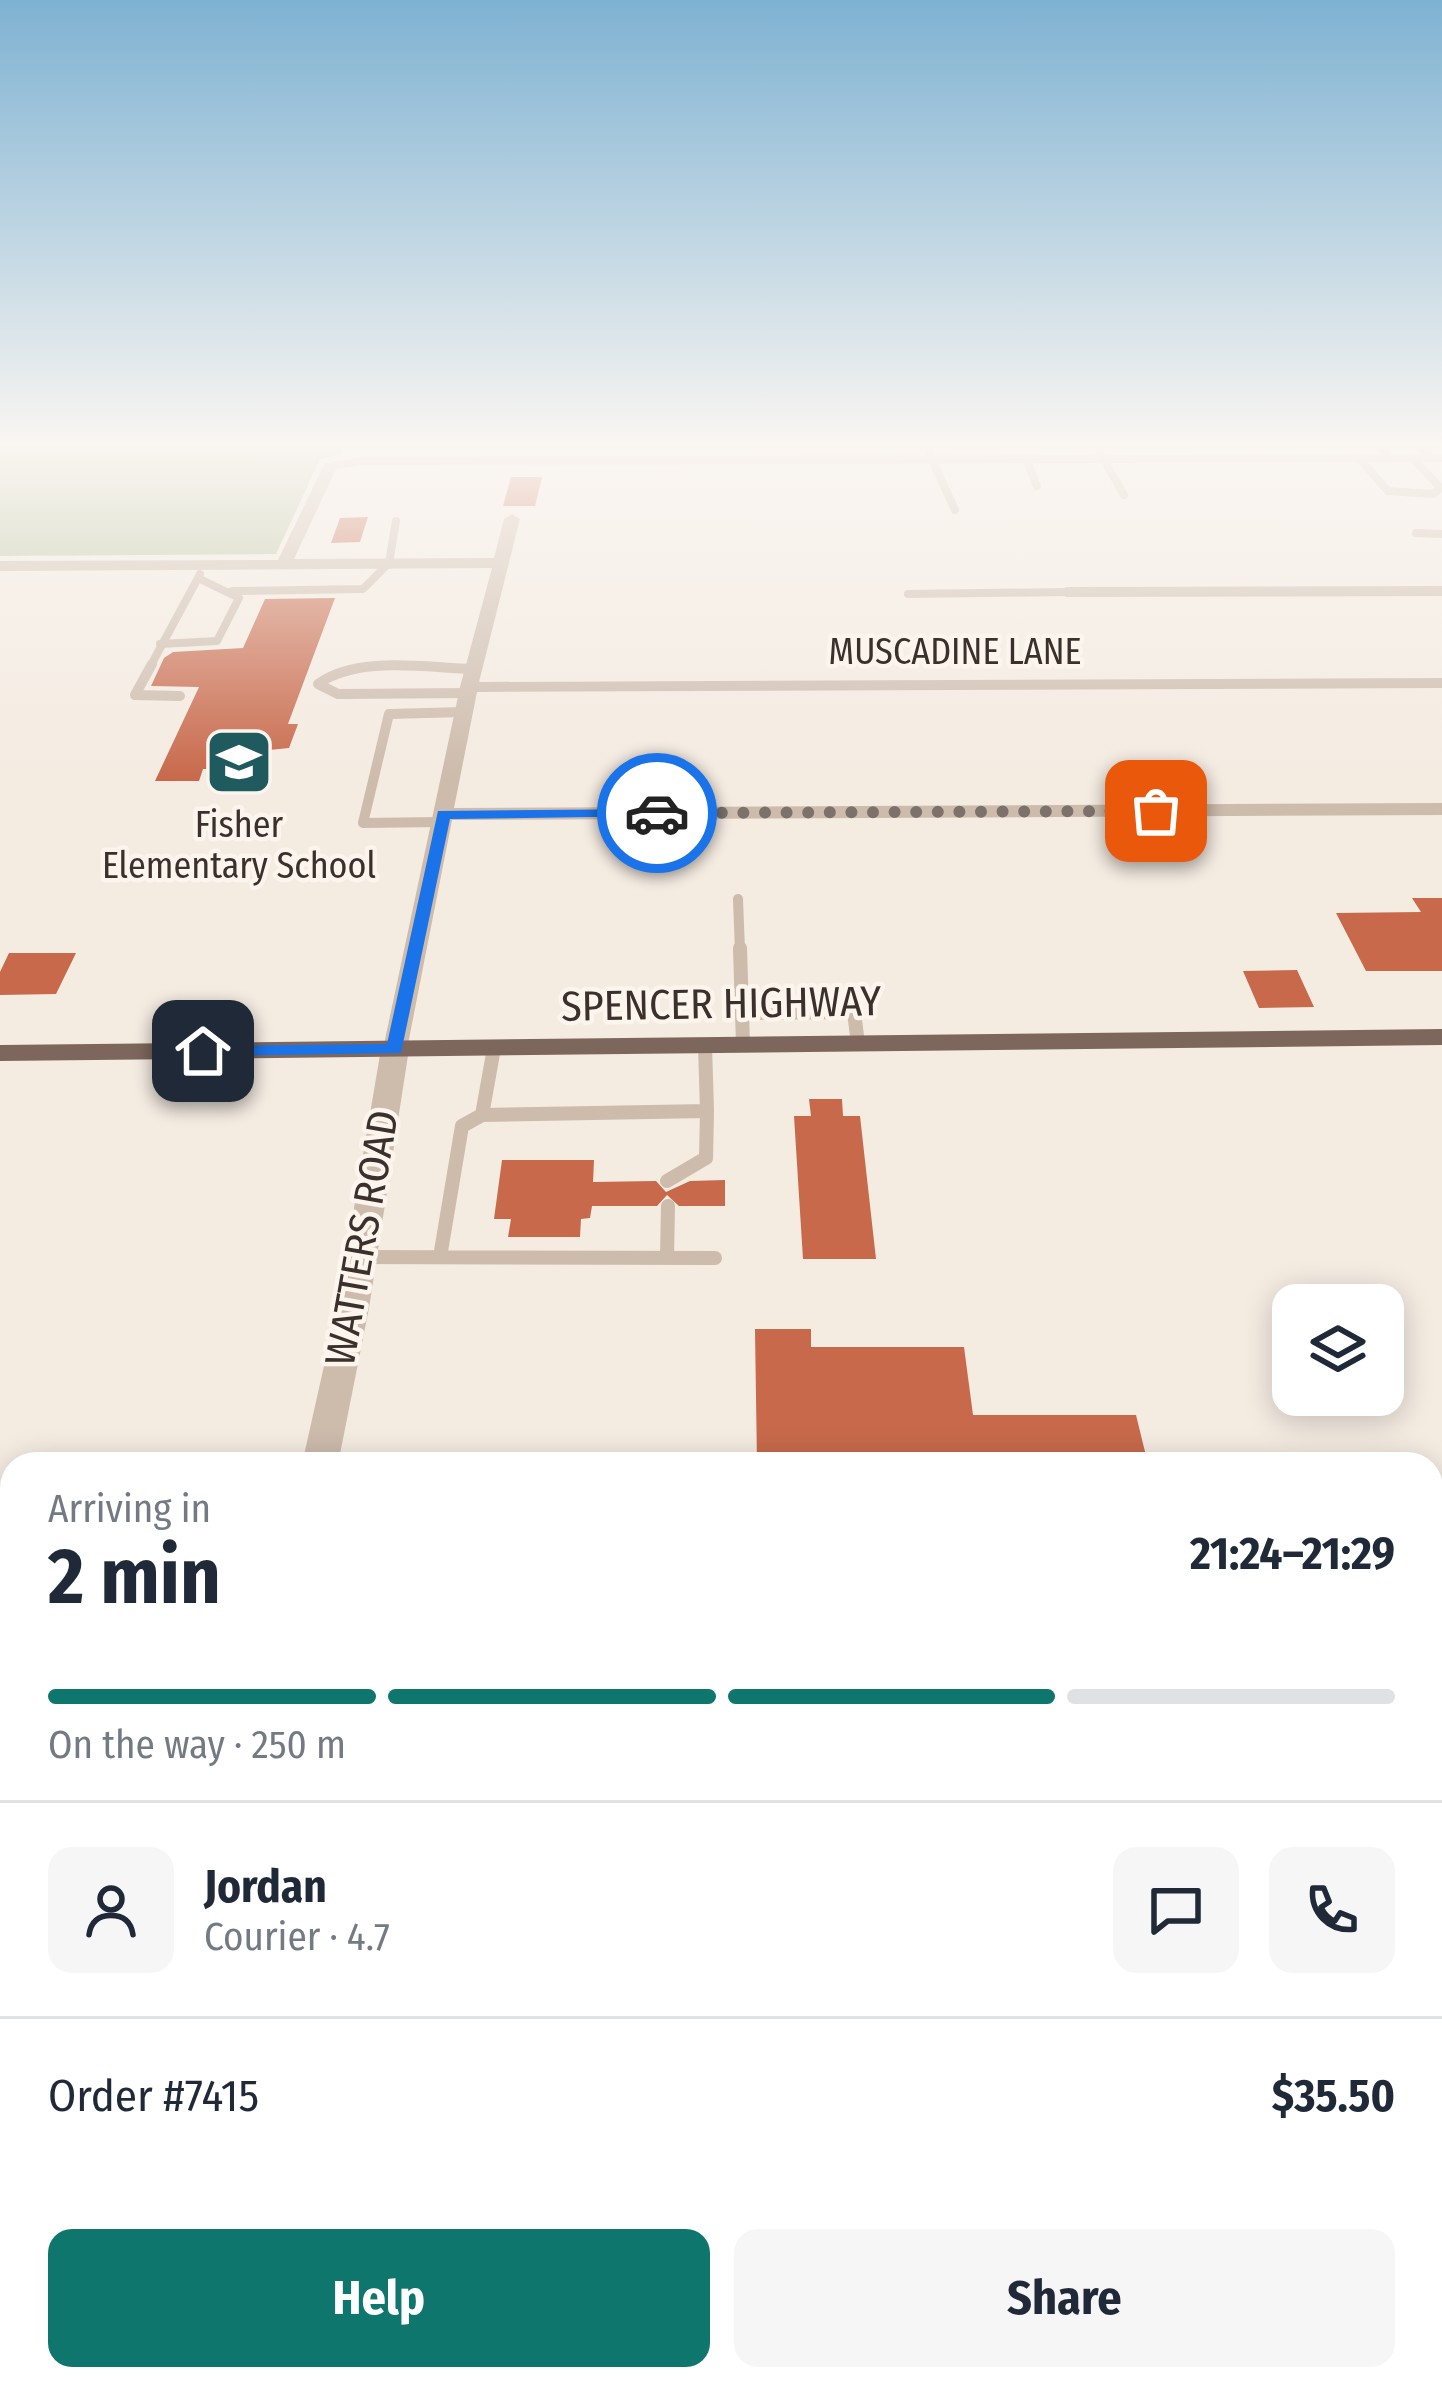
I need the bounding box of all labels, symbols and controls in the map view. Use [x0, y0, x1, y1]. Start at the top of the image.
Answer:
street label: MUSCADINE LANE [829, 630, 1081, 674]
school or university icon: Fisher Elementary School [204, 727, 274, 797]
courier [597, 753, 717, 873]
pin [1105, 760, 1207, 862]
icon: bag [1123, 778, 1189, 844]
icon: car [624, 780, 690, 846]
place label: Fisher Elementary School [102, 803, 376, 888]
street label: SPENCER HIGHWAY [561, 976, 882, 1032]
pin [152, 1000, 254, 1102]
icon: home [170, 1018, 236, 1084]
street label: WATTERS ROAD [315, 1106, 409, 1370]
map controls [1272, 1284, 1404, 1416]
button: layers [1272, 1284, 1404, 1416]
text: Arriving in [48, 1486, 211, 1532]
text: 21:24–21:29 [1190, 1527, 1395, 1581]
text: 2 min [48, 1530, 221, 1624]
text: On the way · 250 m [48, 1722, 346, 1768]
button: person [48, 1847, 174, 1973]
button: chat [1113, 1847, 1239, 1973]
button: phone [1269, 1847, 1395, 1973]
text: Jordan [204, 1860, 327, 1914]
text: Courier · 4.7 [204, 1914, 390, 1960]
text: Order #7415 [48, 2069, 259, 2123]
text: $35.50 [1272, 2069, 1395, 2123]
button: Help [48, 2229, 710, 2367]
button: Share [734, 2229, 1395, 2367]

